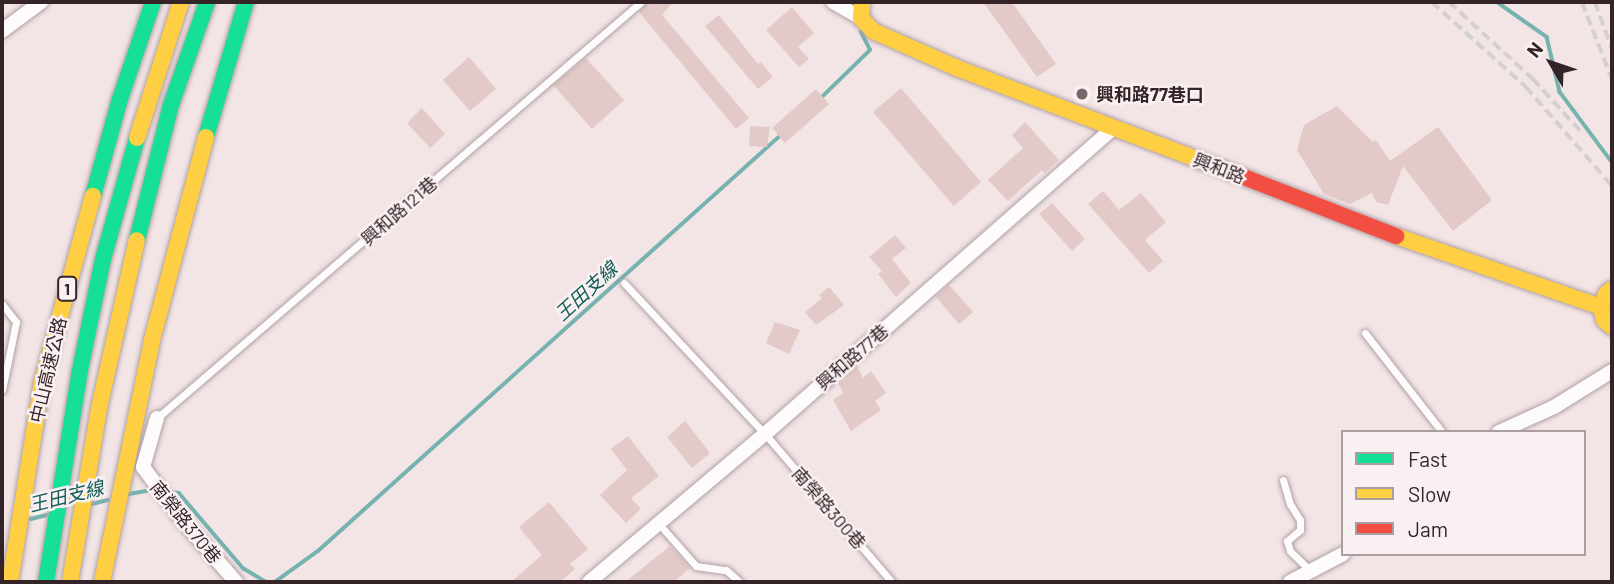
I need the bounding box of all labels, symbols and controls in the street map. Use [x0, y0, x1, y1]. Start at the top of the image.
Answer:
north arrow [1516, 28, 1586, 98]
text: N [1521, 37, 1547, 62]
place label: 興和路77巷口 [1096, 83, 1204, 105]
marker: 興和路77巷口 [1074, 86, 1090, 102]
street label: 興和路 [1190, 148, 1248, 188]
street label: 興和路121巷 [356, 172, 442, 250]
water label: 王田支線 [550, 257, 622, 325]
road number: 1 [56, 276, 78, 302]
street label: 中山高速公路 [25, 315, 71, 425]
street label: 興和路77巷 [811, 320, 893, 394]
legend [1341, 430, 1586, 556]
text: Fast [1408, 446, 1448, 471]
street label: 南榮路300巷 [788, 463, 870, 553]
water label: 王田支線 [26, 476, 106, 516]
street label: 南榮路370巷 [146, 476, 226, 568]
text: Slow [1408, 481, 1451, 506]
text: Jam [1408, 516, 1448, 541]

